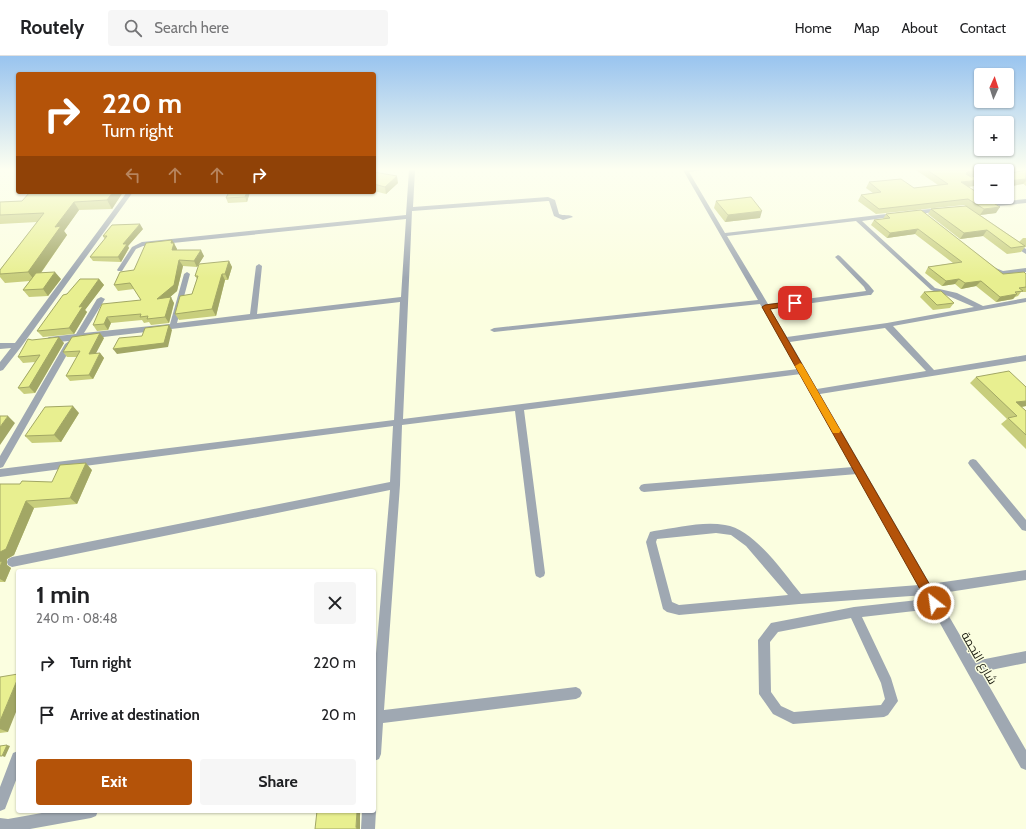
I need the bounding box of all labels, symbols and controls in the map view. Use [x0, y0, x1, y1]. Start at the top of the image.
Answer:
search box [108, 10, 388, 46]
text: Routely [20, 16, 84, 39]
icon: search [122, 17, 144, 39]
text: Search here [154, 19, 229, 37]
text: Home [795, 19, 832, 37]
text: Map [854, 19, 879, 37]
text: About [901, 19, 938, 37]
text: Contact [960, 19, 1006, 37]
north arrow [974, 68, 1014, 108]
map controls [974, 68, 1014, 204]
text: 220 m [102, 86, 182, 120]
icon: right [36, 88, 88, 140]
button: + [974, 116, 1014, 156]
text: Turn right [102, 120, 173, 142]
icon: left [122, 164, 144, 186]
icon: ahead [164, 164, 186, 186]
icon: ahead [206, 164, 228, 186]
icon: right [248, 164, 270, 186]
button: − [974, 164, 1014, 204]
pin [778, 286, 812, 320]
icon: arrive [784, 292, 806, 314]
text: 1 min [36, 580, 90, 609]
button: close [314, 582, 356, 624]
position arrow [913, 582, 955, 624]
text: 240 m · 08:48 [36, 610, 118, 626]
street label: شارع النجمة [958, 629, 1001, 687]
icon: right [36, 652, 58, 674]
text: Turn right [70, 654, 131, 672]
text: 220 m [313, 654, 356, 672]
icon: arrive [36, 704, 58, 726]
text: Arrive at destination [70, 706, 200, 724]
text: 20 m [321, 706, 356, 724]
button: Exit [36, 759, 192, 805]
button: Share [200, 759, 356, 805]

